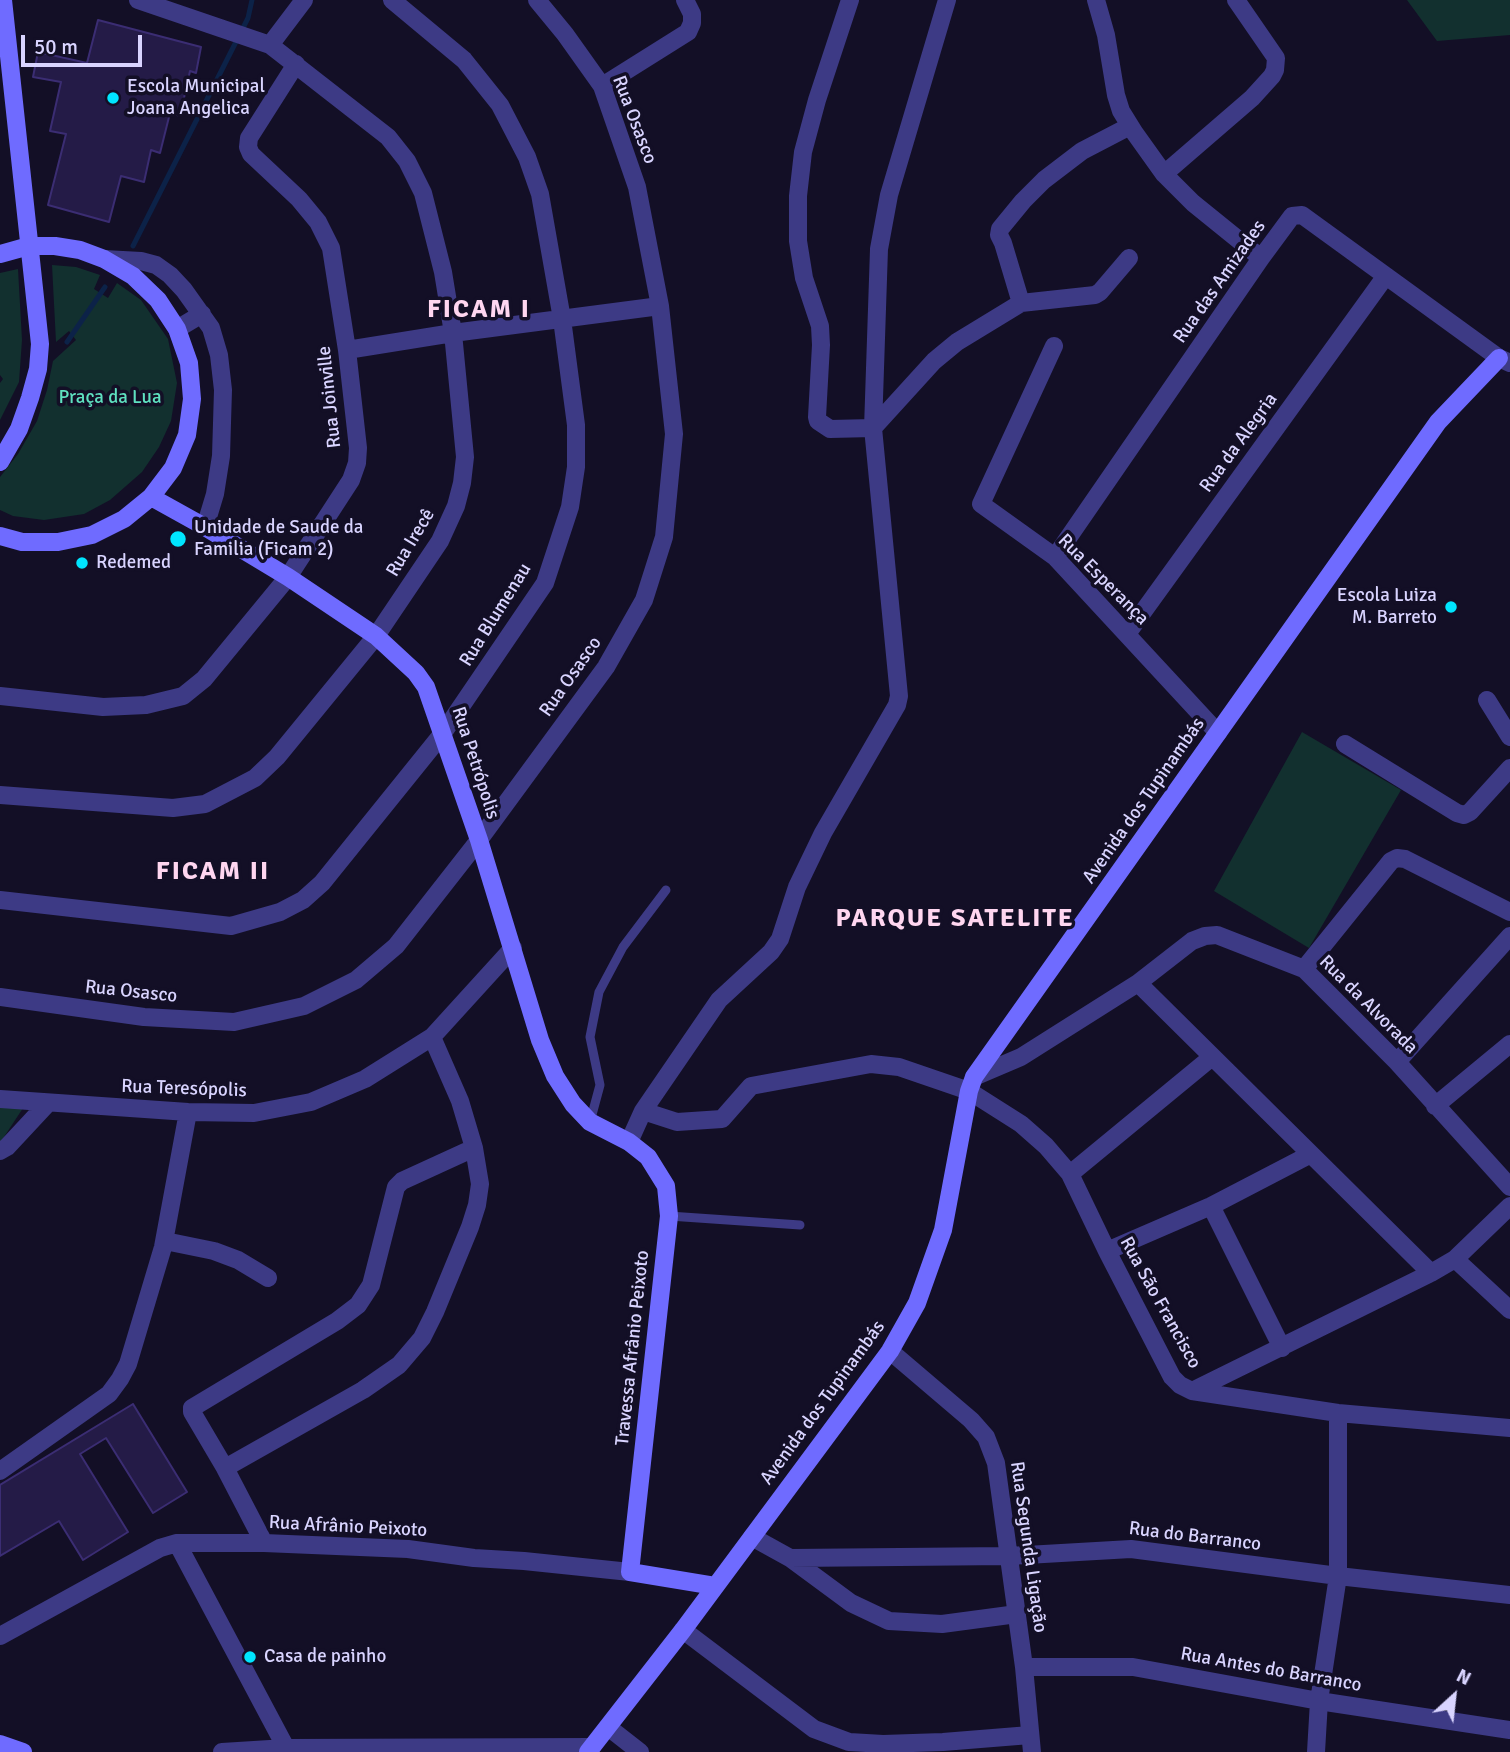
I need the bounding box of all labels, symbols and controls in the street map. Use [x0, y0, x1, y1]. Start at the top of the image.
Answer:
scale bar [24, 21, 145, 65]
text: 50 m [34, 34, 78, 60]
street label: Rua Osasco [607, 73, 661, 167]
place label: Escola Municipal Joana Angelica [127, 76, 265, 120]
marker: Escola Municipal Joana Angelica [105, 90, 121, 106]
street label: Rua das Amizades [1169, 216, 1271, 348]
district label: FICAM I [428, 294, 530, 326]
street label: Rua Joinville [313, 345, 347, 449]
park label: Praça da Lua [58, 387, 162, 409]
street label: Rua da Alegria [1195, 389, 1283, 497]
street label: Rua Irecê [382, 505, 440, 581]
place label: Unidade de Saude da Familia (Ficam 2) [194, 517, 363, 561]
marker: Unidade de Saude da Familia (Ficam 2) [168, 529, 188, 549]
street label: Rua Esperança [1053, 530, 1153, 630]
place label: Redemed [96, 552, 171, 574]
marker: Redemed [74, 555, 90, 571]
street label: Rua Blumenau [455, 559, 537, 671]
place label: Escola Luiza M. Barreto [1337, 585, 1437, 629]
marker: Escola Luiza M. Barreto [1443, 599, 1459, 615]
street label: Rua Osasco [535, 632, 607, 722]
street label: Rua Petrópolis [446, 704, 504, 822]
street label: Avenida dos Tupinambás [1078, 714, 1210, 888]
district label: FICAM II [157, 856, 269, 888]
district label: PARQUE SATELITE [837, 903, 1073, 935]
street label: Rua da Alvorada [1314, 951, 1422, 1059]
street label: Rua Osasco [84, 976, 178, 1008]
street label: Rua Teresópolis [121, 1075, 247, 1103]
street label: Rua São Francisco [1114, 1233, 1206, 1373]
street label: Travessa Afrânio Peixoto [611, 1249, 655, 1447]
street label: Avenida dos Tupinambás [756, 1316, 890, 1490]
street label: Rua Segunda Ligação [1005, 1460, 1051, 1634]
street label: Rua Afrânio Peixoto [268, 1511, 428, 1543]
street label: Rua do Barranco [1128, 1518, 1262, 1556]
street label: Rua Antes do Barranco [1179, 1643, 1363, 1697]
place label: Casa de painho [264, 1646, 386, 1668]
marker: Casa de painho [242, 1649, 258, 1665]
north arrow [1419, 1661, 1489, 1731]
text: N [1452, 1664, 1475, 1691]

